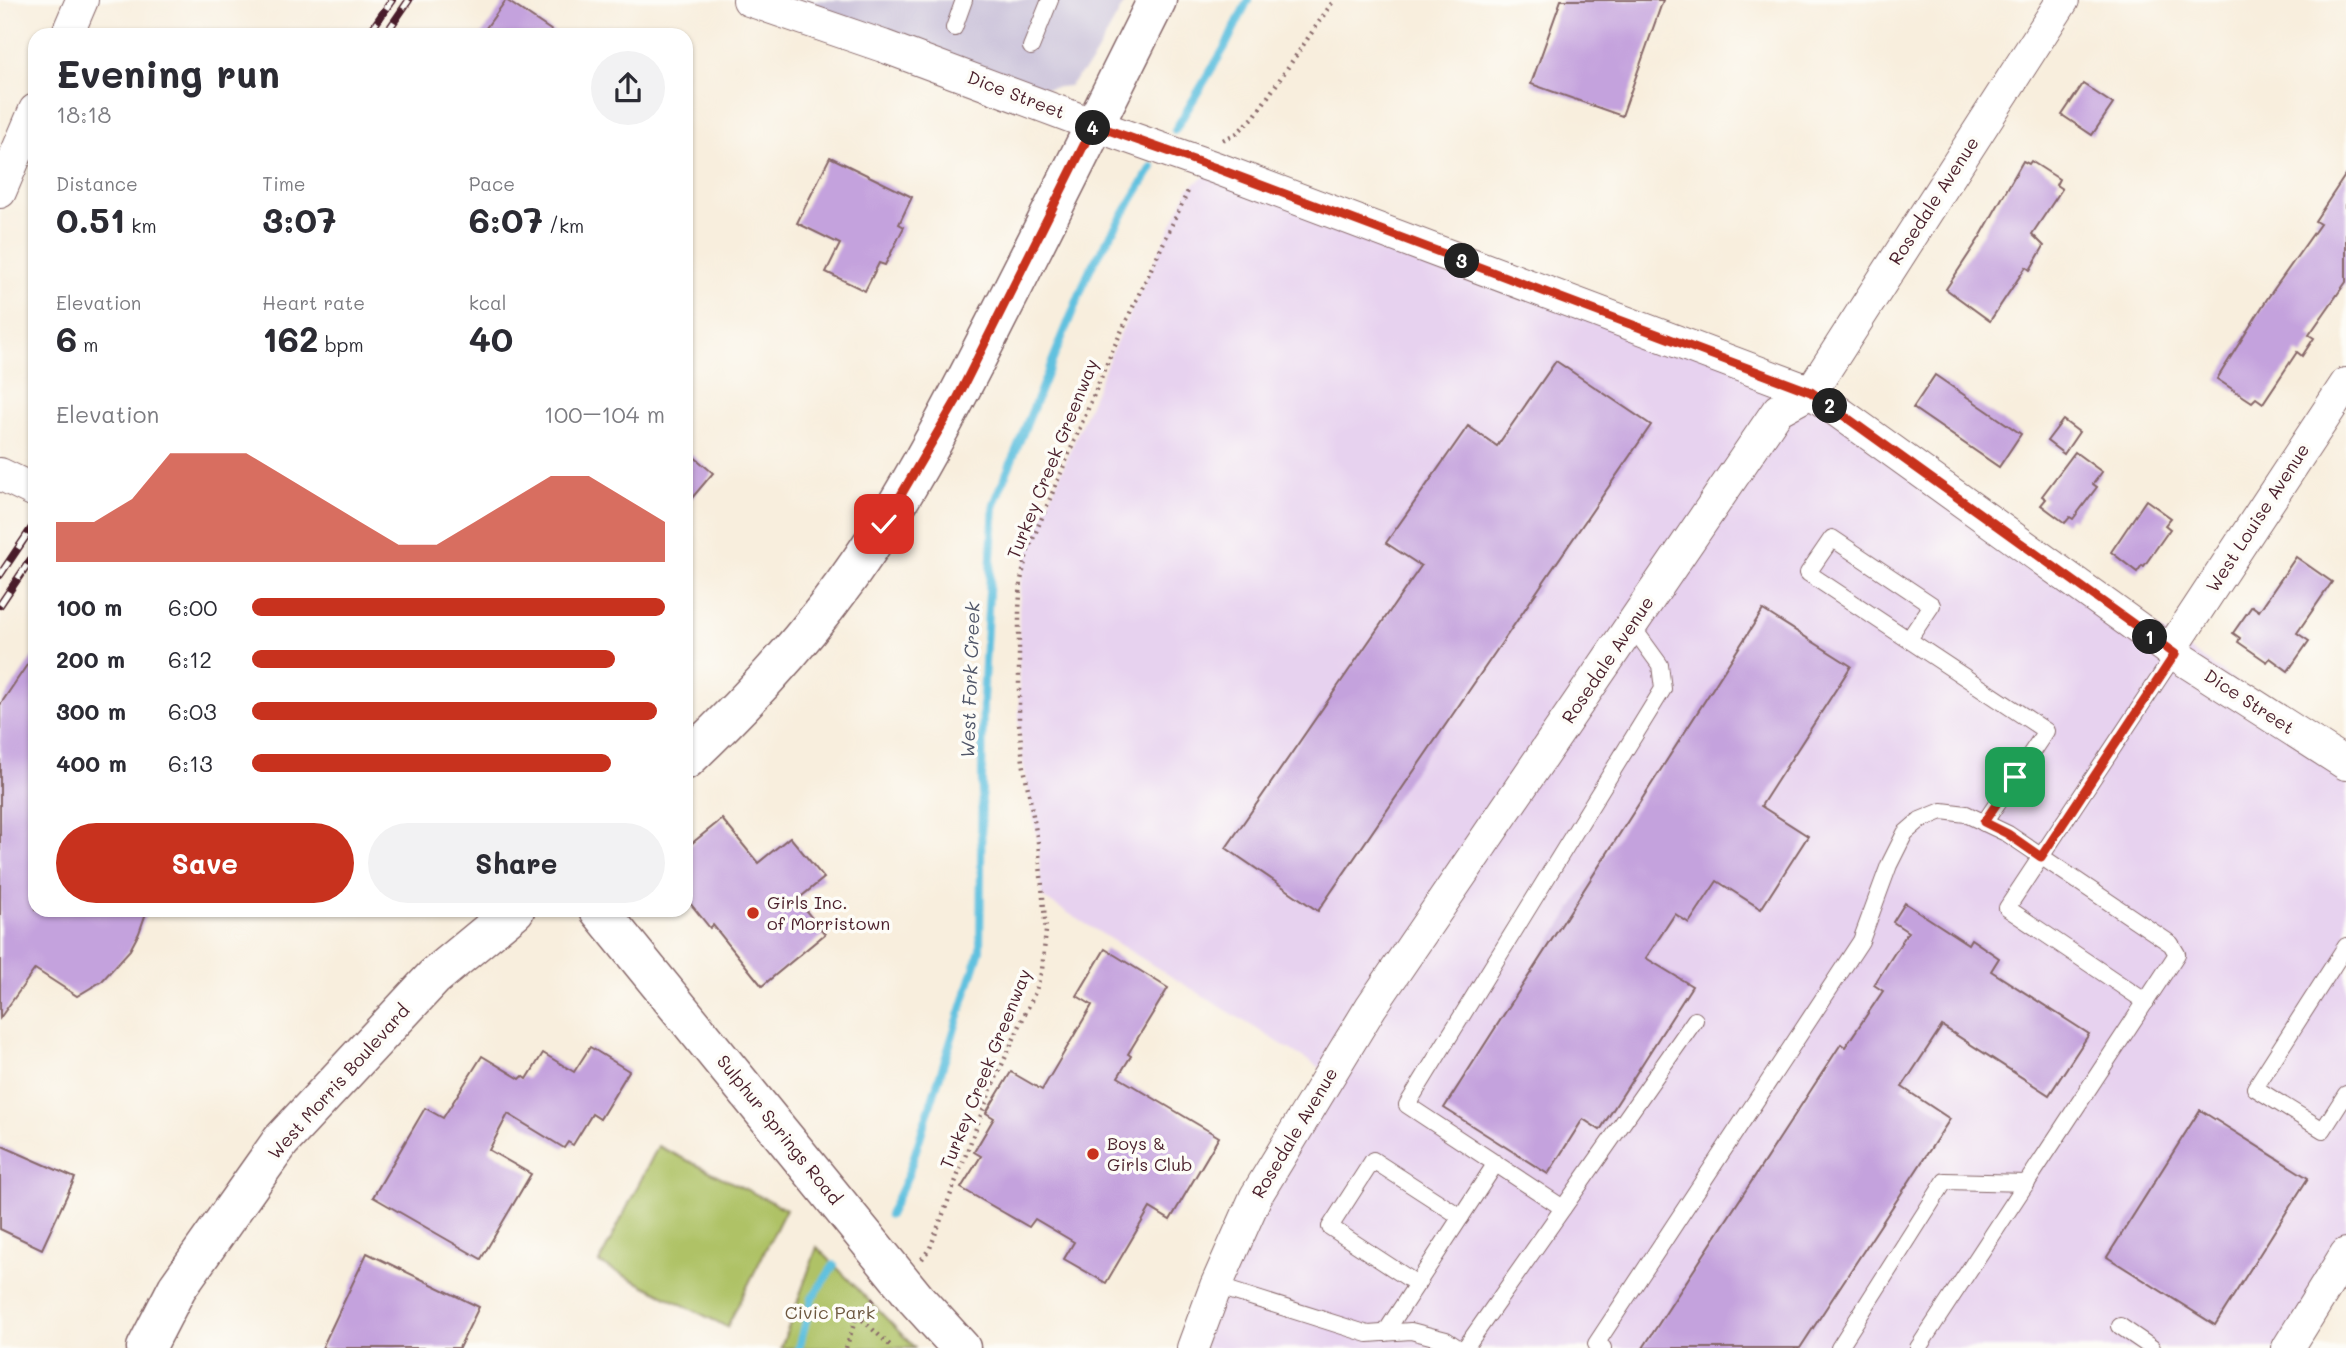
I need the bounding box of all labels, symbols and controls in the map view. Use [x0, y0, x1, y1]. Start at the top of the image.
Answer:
text: Evening run [56, 48, 280, 98]
button: share [591, 51, 665, 125]
street label: Dice Street [964, 64, 1069, 124]
text: 18:18 [56, 99, 112, 129]
pin: 4 [1076, 110, 1110, 146]
text: 4 [1086, 115, 1099, 140]
street label: Rosedale Avenue [1883, 132, 1984, 269]
text: Distance [56, 171, 138, 196]
text: Time [262, 171, 306, 196]
text: Pace [469, 171, 515, 196]
text: 0.51 [56, 196, 125, 242]
text: 3:07 [262, 196, 336, 242]
text: 6:07 [469, 196, 543, 242]
text: km [125, 213, 157, 238]
text: /km [543, 213, 584, 238]
pin: 3 [1444, 244, 1480, 278]
text: 3 [1456, 248, 1467, 273]
text: Elevation [56, 290, 141, 315]
text: Heart rate [262, 290, 365, 315]
text: kcal [469, 290, 507, 315]
text: 6 [56, 315, 77, 361]
text: 162 [262, 315, 319, 361]
text: 40 [469, 315, 513, 361]
text: m [77, 332, 98, 357]
text: bpm [319, 332, 364, 357]
street label: Turkey Creek Greenway [1001, 355, 1103, 562]
pin: 2 [1812, 388, 1848, 424]
text: 2 [1824, 393, 1835, 418]
text: Elevation [56, 399, 159, 429]
text: 100–104 m [544, 399, 665, 429]
street label: West Louise Avenue [2200, 438, 2314, 596]
pin [854, 494, 914, 554]
icon: check [865, 505, 903, 543]
street label: Rosedale Avenue [1556, 591, 1659, 728]
text: 100 m [56, 592, 122, 622]
text: 6:00 [168, 592, 217, 622]
water label: West Fork Creek [954, 600, 985, 759]
pin: 1 [2132, 620, 2168, 654]
text: 1 [2145, 624, 2154, 649]
text: 200 m [56, 644, 125, 674]
text: 6:12 [168, 644, 212, 674]
street label: Dice Street [2200, 663, 2299, 739]
text: 300 m [56, 696, 126, 726]
text: 6:03 [168, 696, 217, 726]
pin [1985, 747, 2045, 807]
text: 400 m [56, 748, 127, 778]
text: 6:13 [168, 748, 213, 778]
icon: arrive [1996, 758, 2034, 796]
button: Save [56, 823, 354, 903]
button: Share [368, 823, 665, 903]
place label: Girls Inc. of Morristown [767, 890, 890, 935]
marker: Girls Inc. of Morristown [745, 905, 761, 921]
street label: Turkey Creek Greenway [934, 965, 1036, 1172]
street label: West Morris Boulevard [262, 999, 414, 1164]
street label: Sulphur Springs Road [712, 1050, 848, 1209]
street label: Rosedale Avenue [1246, 1063, 1343, 1202]
place label: Boys & Girls Club [1107, 1131, 1193, 1176]
marker: Boys & Girls Club [1085, 1146, 1101, 1162]
park label: Civic Park [785, 1300, 875, 1324]

